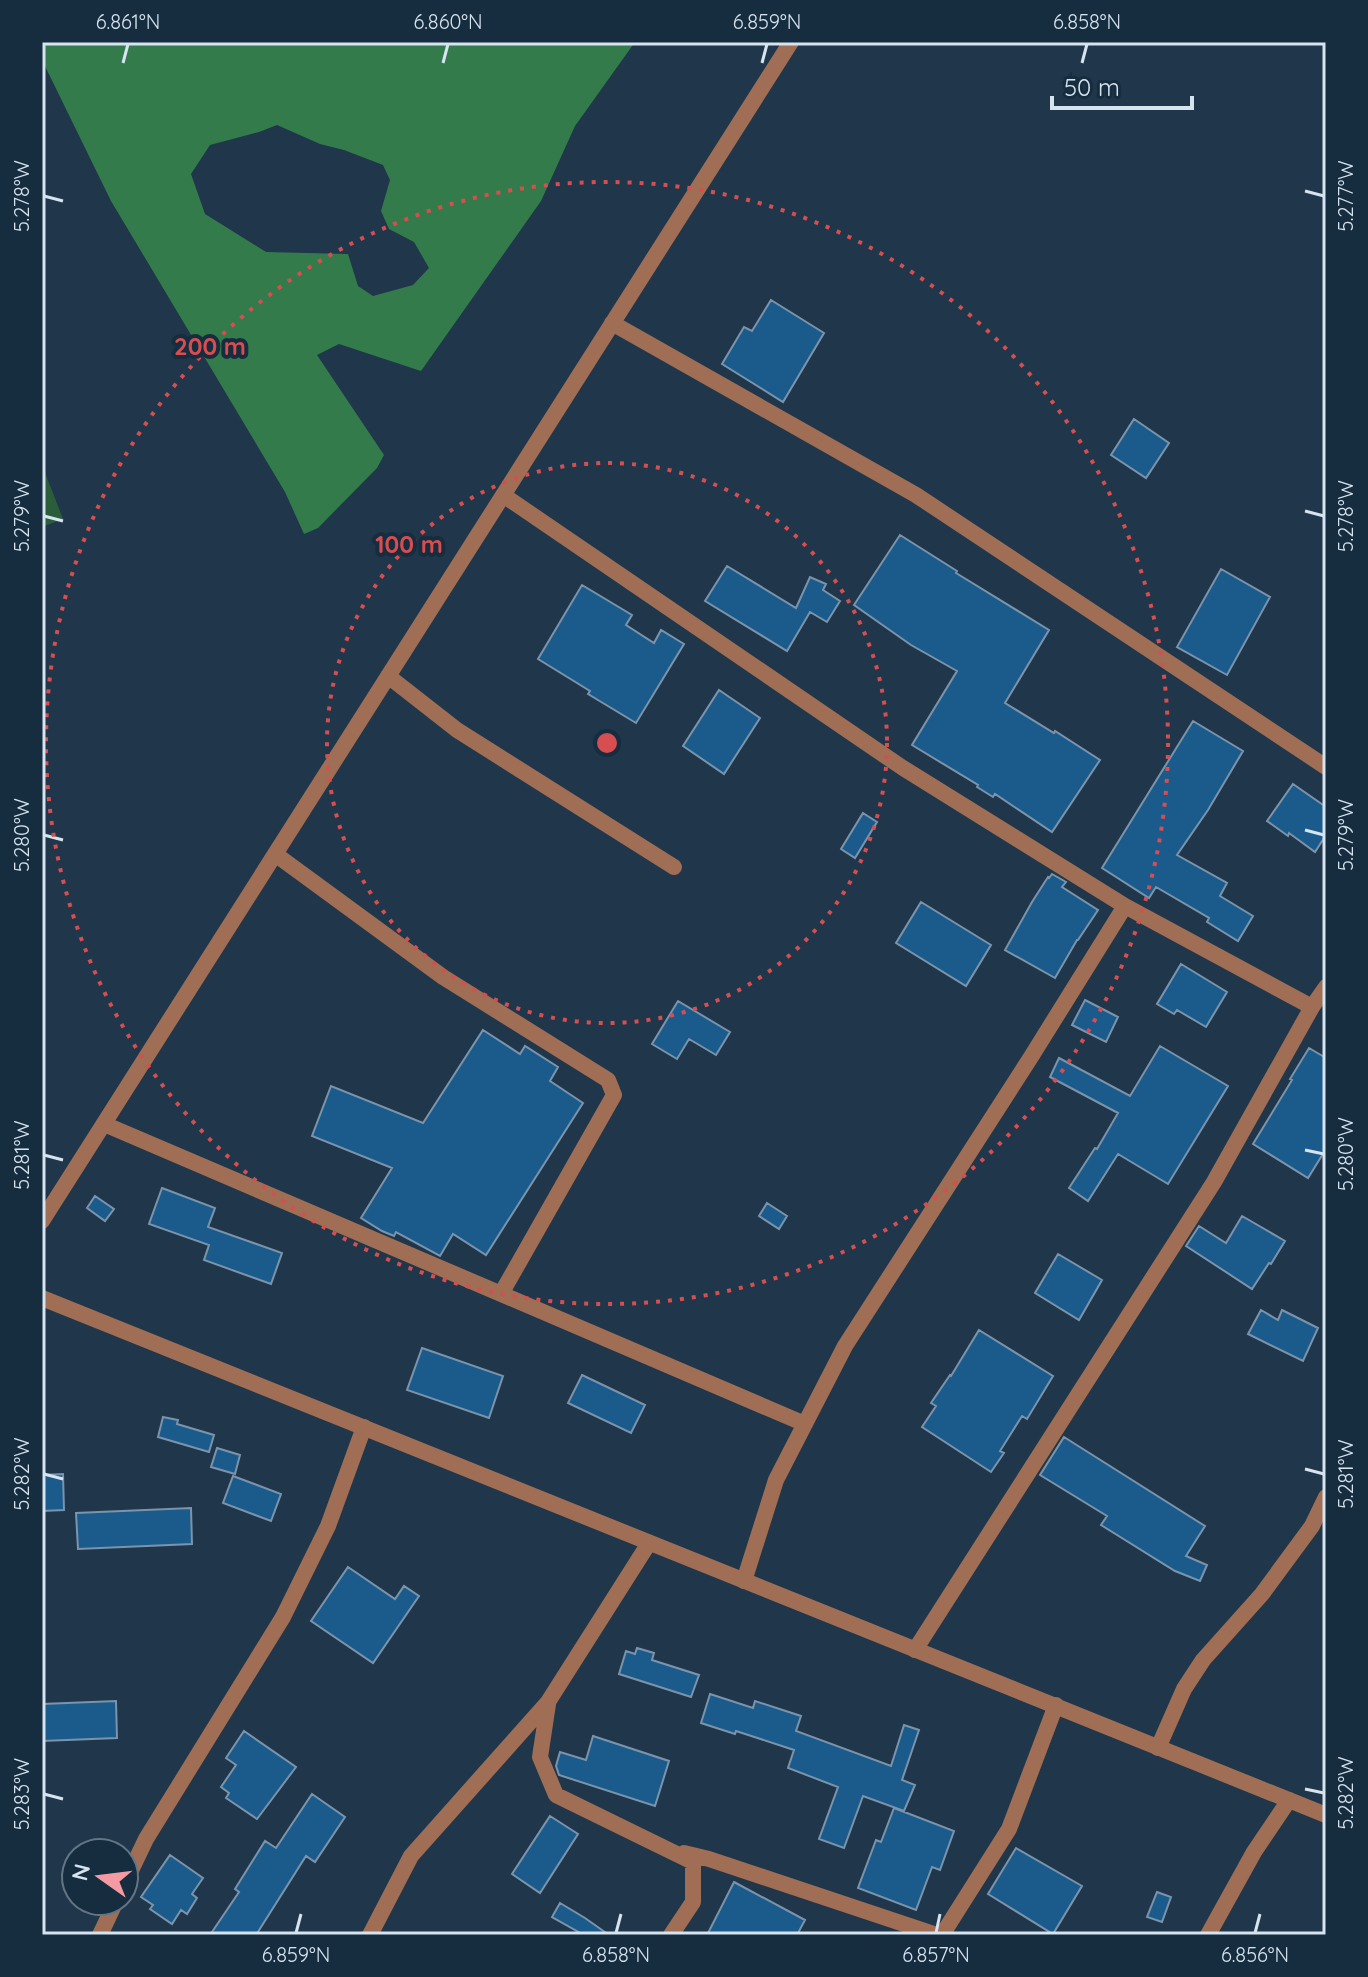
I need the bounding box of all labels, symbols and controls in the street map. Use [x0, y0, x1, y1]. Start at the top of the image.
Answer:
text: 6.861°N [96, 9, 160, 34]
text: 6.860°N [413, 9, 483, 34]
text: 6.859°N [733, 9, 801, 34]
text: 6.858°N [1053, 9, 1121, 34]
scale bar [1052, 60, 1192, 110]
text: 50 m [1064, 72, 1120, 102]
text: 5.278°W [9, 160, 34, 232]
text: 5.277°W [1333, 160, 1358, 232]
text: 200 m [174, 331, 246, 361]
text: 5.279°W [9, 480, 34, 552]
text: 5.278°W [1333, 480, 1358, 552]
text: 100 m [375, 529, 443, 559]
centre of rings [593, 729, 621, 757]
text: 5.280°W [9, 798, 34, 872]
text: 5.279°W [1333, 799, 1358, 871]
text: 5.280°W [1333, 1117, 1358, 1191]
text: 5.281°W [9, 1120, 34, 1190]
text: 5.282°W [9, 1438, 34, 1510]
text: 5.281°W [1333, 1439, 1358, 1509]
text: 5.282°W [1333, 1757, 1358, 1829]
text: 5.283°W [9, 1758, 34, 1830]
north arrow [60, 1837, 140, 1917]
text: N [65, 1861, 96, 1883]
text: 6.859°N [262, 1942, 330, 1967]
text: 6.858°N [582, 1942, 650, 1967]
text: 6.857°N [902, 1942, 970, 1967]
text: 6.856°N [1221, 1942, 1289, 1967]

